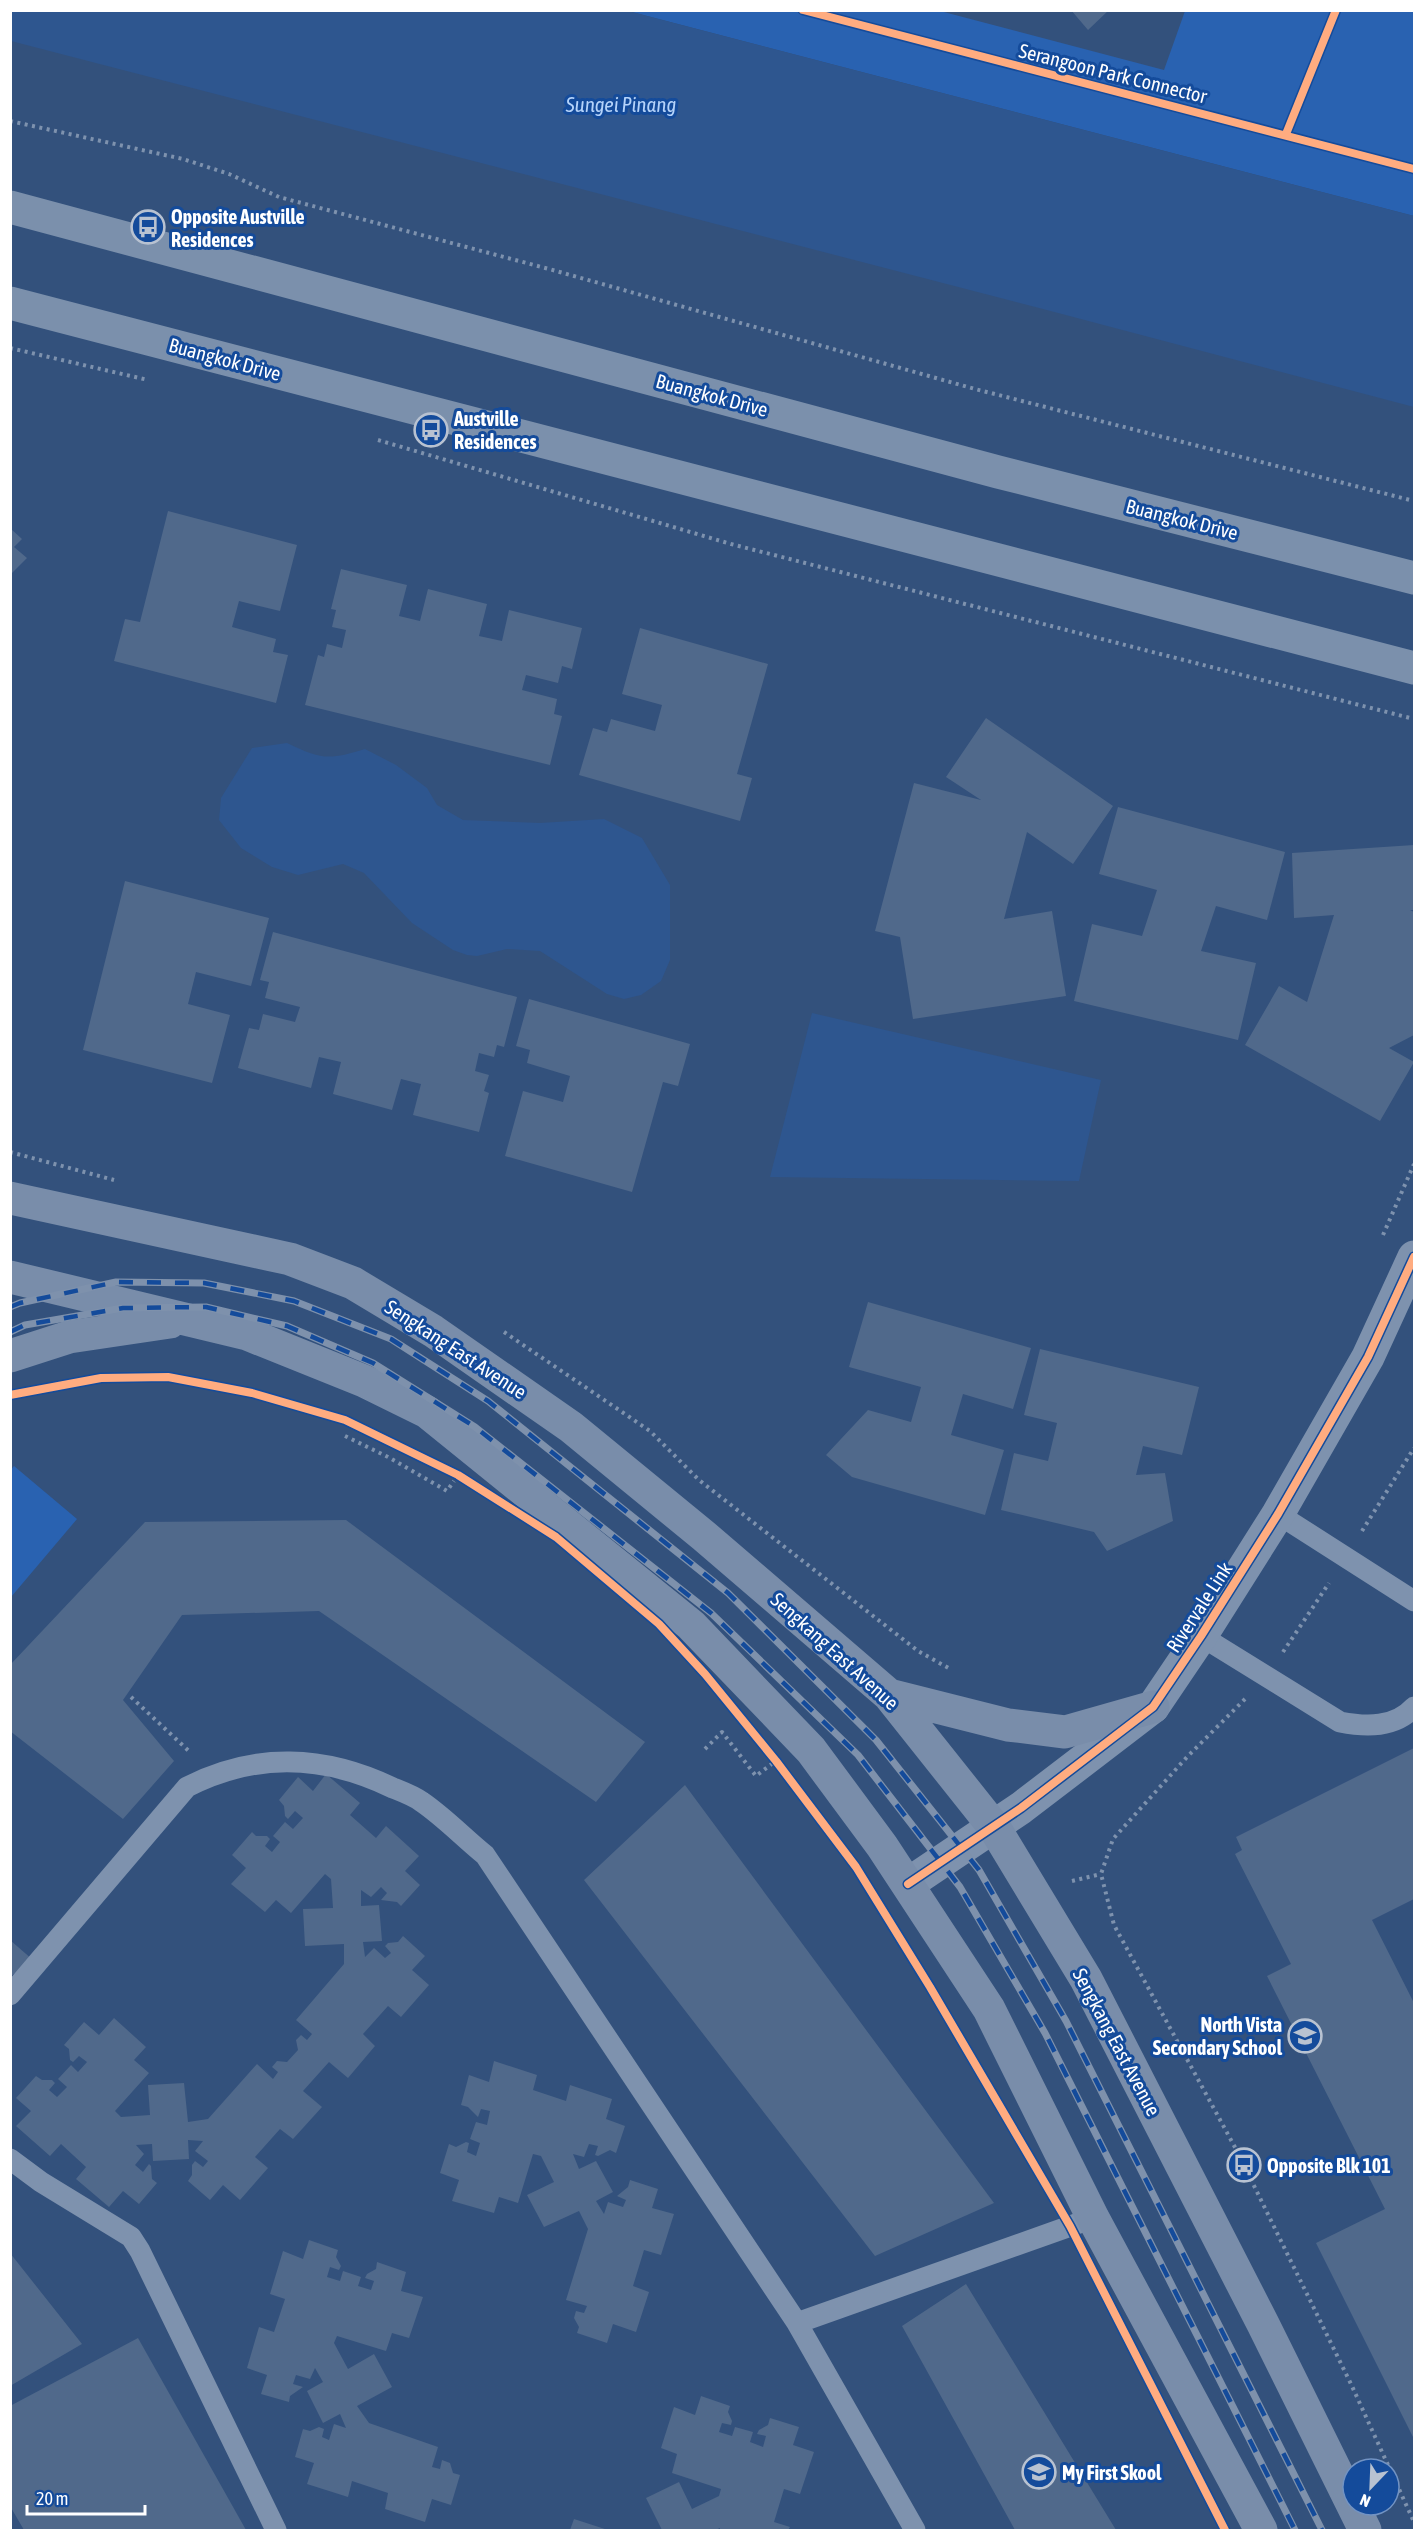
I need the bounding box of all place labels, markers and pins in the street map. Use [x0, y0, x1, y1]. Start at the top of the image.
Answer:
place label: Opposite Austville Residences [171, 205, 305, 251]
bus stop icon: Opposite Austville Residences [130, 209, 166, 245]
place label: Austville Residences [453, 407, 537, 453]
bus stop icon: Austville Residences [413, 412, 449, 448]
place label: North Vista Secondary School [1153, 2013, 1283, 2059]
school or university icon: North Vista Secondary School [1287, 2018, 1323, 2054]
bus stop icon: Opposite Blk 101 [1226, 2147, 1262, 2183]
place label: Opposite Blk 101 [1267, 2154, 1391, 2177]
school or university icon: My First Skool [1021, 2454, 1057, 2490]
place label: My First Skool [1062, 2461, 1162, 2484]

